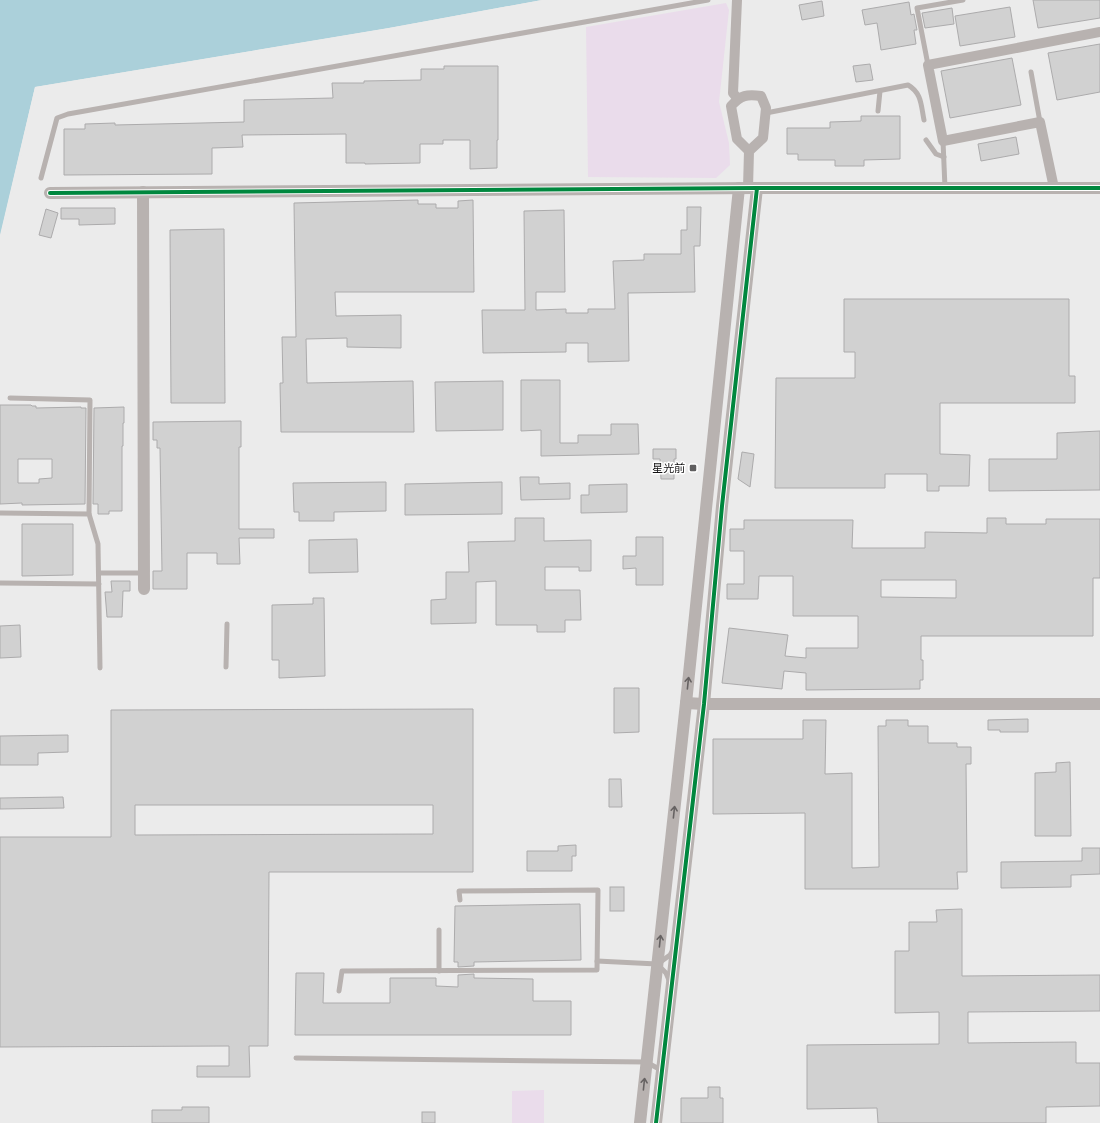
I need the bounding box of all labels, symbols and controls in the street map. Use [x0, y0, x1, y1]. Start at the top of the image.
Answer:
place label: 星光前 [652, 462, 685, 474]
marker: 星光前 [688, 463, 698, 473]
one-way arrow [684, 677, 691, 690]
one-way arrow [670, 806, 677, 819]
one-way arrow [656, 935, 663, 948]
one-way arrow [640, 1078, 648, 1091]

